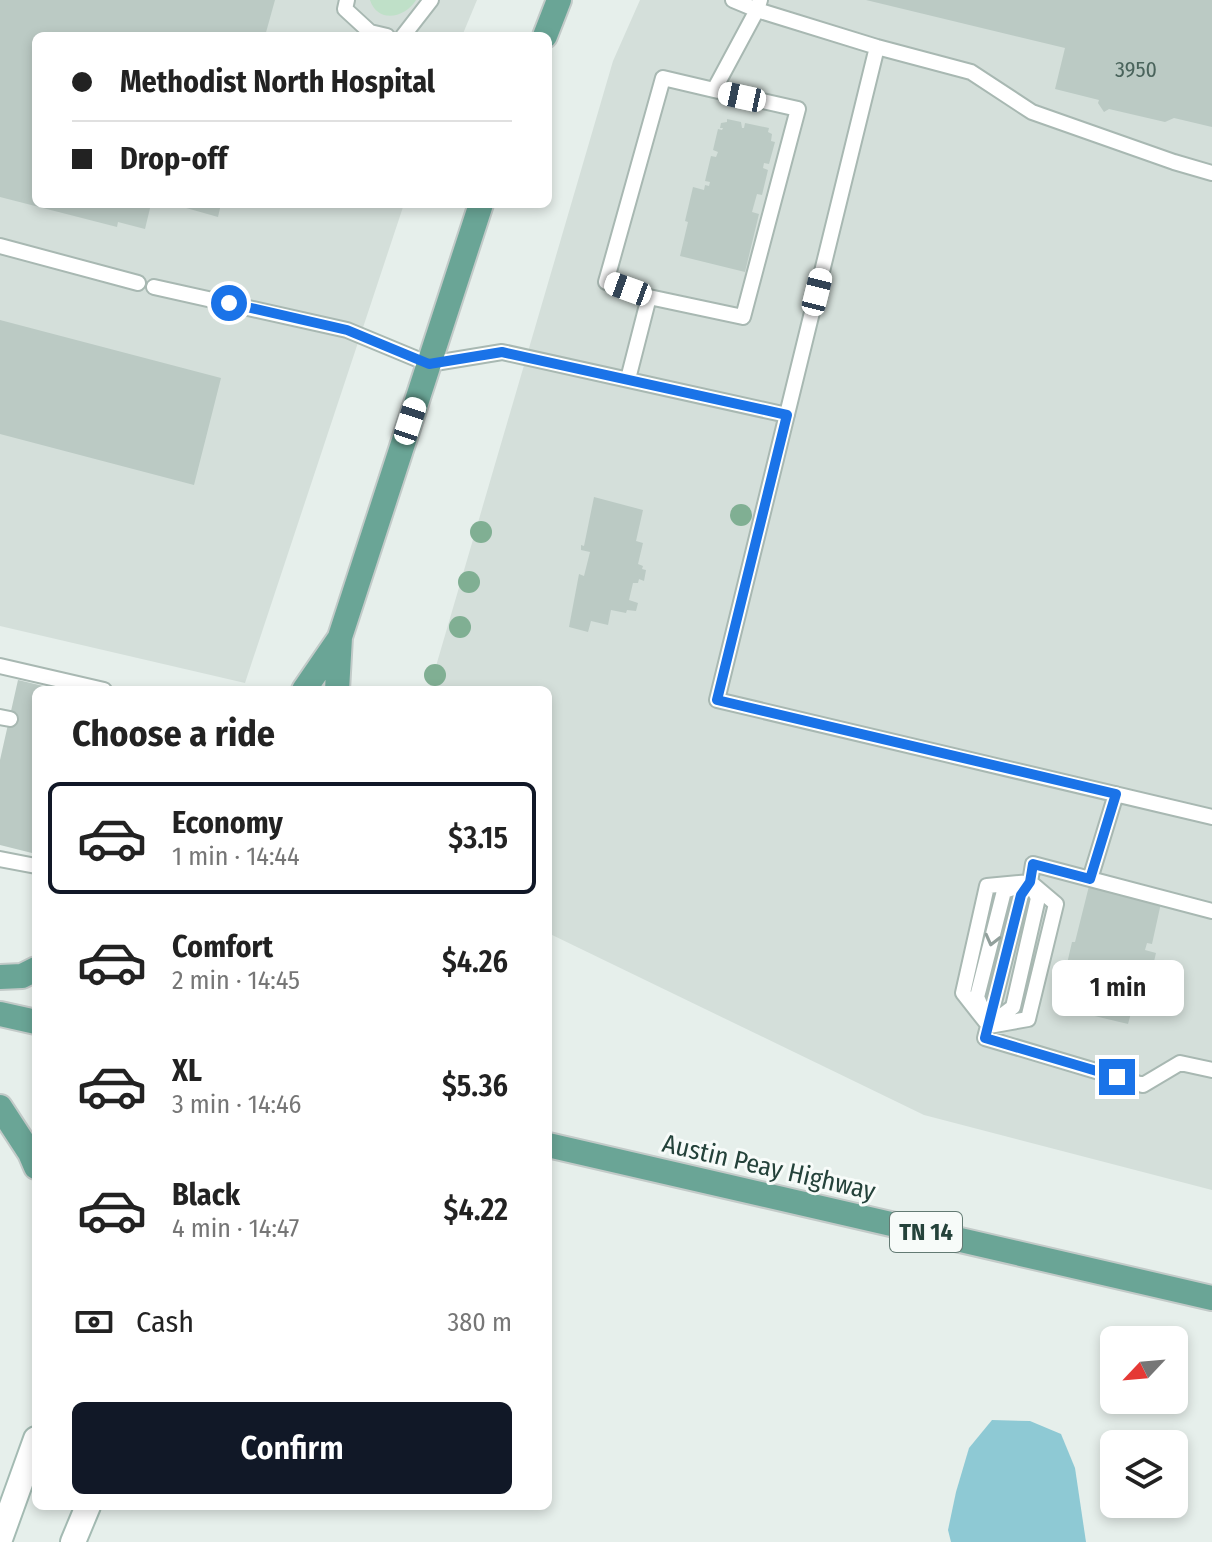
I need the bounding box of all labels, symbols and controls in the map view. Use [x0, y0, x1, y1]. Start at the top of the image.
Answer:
house number: 3950 [1115, 56, 1157, 83]
text: Methodist North Hospital [120, 64, 435, 100]
car [716, 80, 768, 114]
text: Drop-off [120, 141, 227, 177]
car [800, 266, 834, 318]
car [601, 270, 655, 308]
route start [211, 285, 247, 321]
car [391, 394, 429, 448]
text: Choose a ride [72, 712, 275, 756]
icon: car [76, 802, 148, 874]
text: Economy [172, 805, 283, 841]
text: $3.15 [448, 820, 508, 856]
text: 1 min · 14:44 [172, 841, 300, 872]
icon: car [76, 926, 148, 998]
text: Comfort [172, 929, 273, 965]
one-way arrow [984, 932, 1001, 946]
text: $4.26 [442, 944, 508, 980]
callout: 1 min [1051, 961, 1183, 1017]
text: 2 min · 14:45 [172, 965, 300, 996]
text: 1 min [1090, 972, 1146, 1003]
icon: car [76, 1050, 148, 1122]
text: XL [172, 1053, 202, 1089]
route end [1099, 1059, 1135, 1095]
text: $5.36 [442, 1068, 508, 1104]
text: 3 min · 14:46 [172, 1089, 301, 1120]
street label: Austin Peay Highway [659, 1128, 879, 1207]
icon: car [76, 1174, 148, 1246]
text: Black [172, 1177, 240, 1213]
text: $4.22 [444, 1192, 508, 1228]
road number: TN 14 [890, 1212, 962, 1252]
text: 4 min · 14:47 [172, 1213, 299, 1244]
icon: cash [72, 1300, 116, 1344]
text: Cash [136, 1304, 194, 1340]
text: 380 m [448, 1307, 512, 1338]
north arrow [1100, 1326, 1188, 1414]
map controls [1100, 1326, 1188, 1518]
button: Confirm [72, 1402, 512, 1494]
button: layers [1100, 1430, 1188, 1518]

